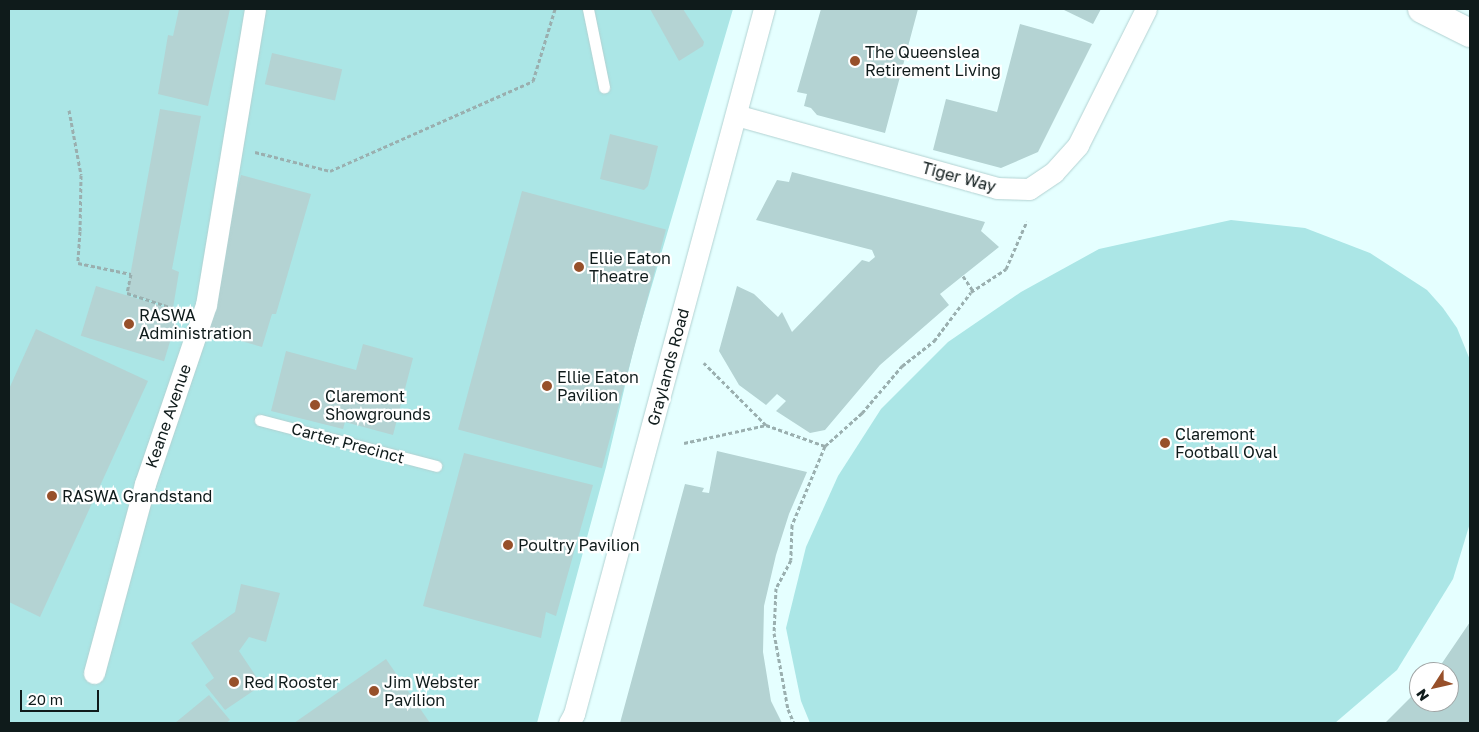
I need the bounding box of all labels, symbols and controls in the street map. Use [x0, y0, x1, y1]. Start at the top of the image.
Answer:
place label: The Queenslea Retirement Living [865, 42, 1001, 80]
marker: The Queenslea Retirement Living [849, 55, 861, 67]
street label: Tiger Way [920, 158, 998, 196]
place label: Ellie Eaton Theatre [589, 248, 671, 286]
marker: Ellie Eaton Theatre [573, 261, 585, 273]
place label: RASWA Administration [139, 305, 252, 343]
street label: Graylands Road [643, 306, 693, 428]
marker: RASWA Administration [123, 318, 135, 330]
street label: Keane Avenue [141, 362, 195, 470]
place label: Ellie Eaton Pavilion [557, 367, 639, 405]
marker: Ellie Eaton Pavilion [541, 380, 553, 392]
place label: Claremont Showgrounds [325, 386, 431, 424]
marker: Claremont Showgrounds [309, 399, 321, 411]
street label: Carter Precinct [289, 419, 407, 467]
place label: Claremont Football Oval [1175, 424, 1278, 462]
marker: Claremont Football Oval [1159, 437, 1171, 449]
place label: RASWA Grandstand [62, 486, 212, 506]
marker: RASWA Grandstand [46, 490, 58, 502]
place label: Poultry Pavilion [518, 535, 640, 555]
marker: Poultry Pavilion [502, 539, 514, 551]
north arrow [1409, 662, 1459, 712]
place label: Red Rooster [244, 672, 338, 692]
place label: Jim Webster Pavilion [384, 672, 480, 710]
marker: Red Rooster [228, 676, 240, 688]
scale bar [22, 680, 101, 712]
marker: Jim Webster Pavilion [368, 685, 380, 697]
text: N [1412, 686, 1432, 705]
text: 20 m [28, 690, 63, 708]

